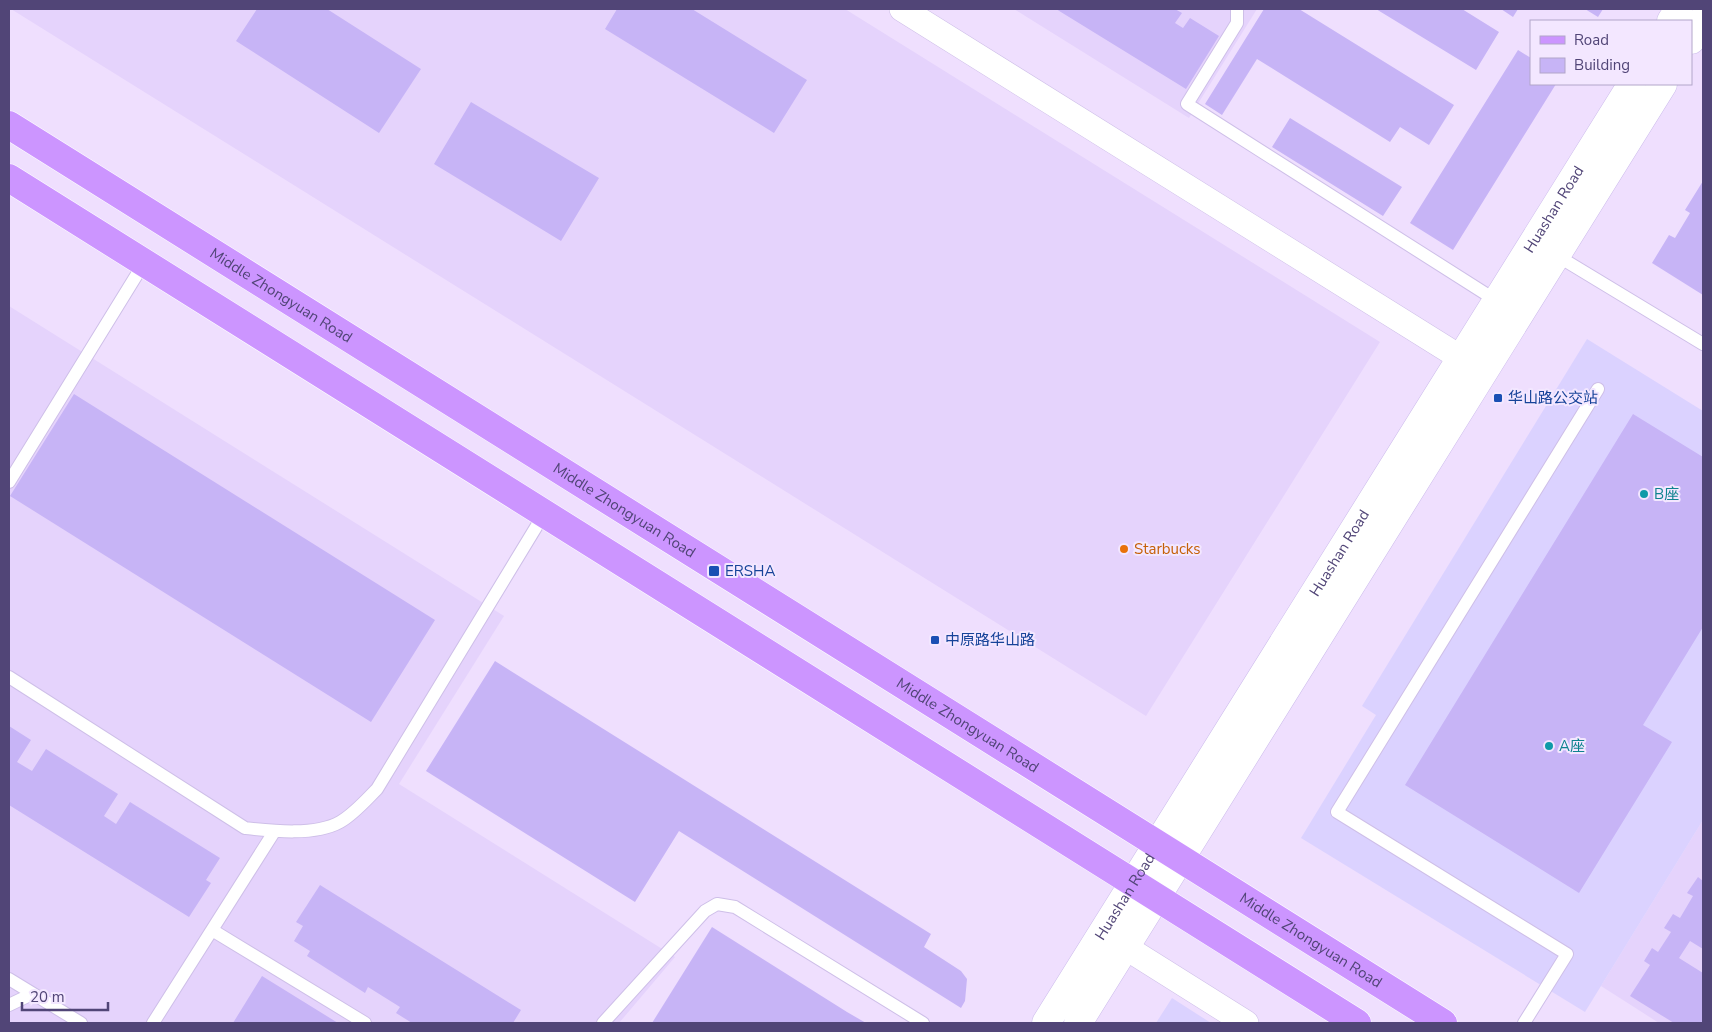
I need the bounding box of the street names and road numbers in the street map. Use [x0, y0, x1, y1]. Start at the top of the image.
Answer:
street label: Huashan Road [1519, 162, 1588, 257]
street label: Middle Zhongyuan Road [206, 243, 356, 347]
street label: Middle Zhongyuan Road [549, 458, 699, 562]
street label: Huashan Road [1305, 506, 1374, 600]
street label: Middle Zhongyuan Road [893, 673, 1043, 777]
street label: Huashan Road [1090, 849, 1160, 944]
street label: Middle Zhongyuan Road [1236, 888, 1386, 992]

